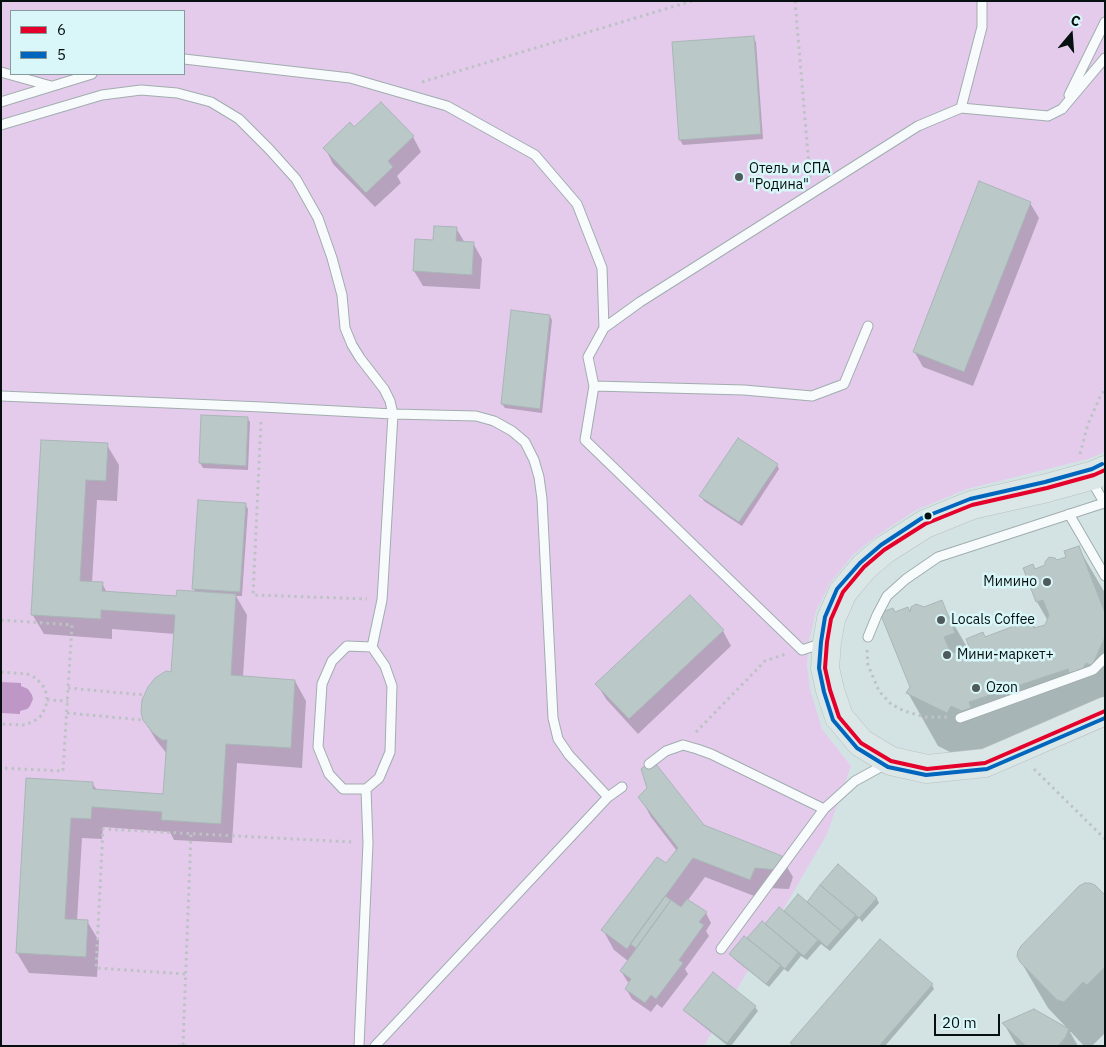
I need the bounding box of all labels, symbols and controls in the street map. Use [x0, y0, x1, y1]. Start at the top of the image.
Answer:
legend [10, 10, 185, 75]
north arrow [1046, 10, 1096, 60]
text: С [1069, 11, 1083, 31]
text: 6 [57, 20, 66, 39]
text: 5 [57, 45, 66, 64]
place label: Отель и СПА "Родина" [749, 161, 830, 193]
marker: Отель и СПА "Родина" [733, 171, 745, 183]
unlabelled marker [923, 511, 933, 521]
place label: Мимино [983, 574, 1037, 590]
marker: Мимино [1041, 576, 1053, 588]
place label: Locals Coffee [951, 612, 1035, 628]
marker: Locals Coffee [935, 614, 947, 626]
place label: Мини-маркет+ [957, 647, 1054, 663]
marker: Мини-маркет+ [941, 649, 953, 661]
place label: Ozon [986, 680, 1018, 696]
marker: Ozon [970, 682, 982, 694]
scale bar [936, 1004, 1002, 1036]
text: 20 m [942, 1013, 977, 1032]

